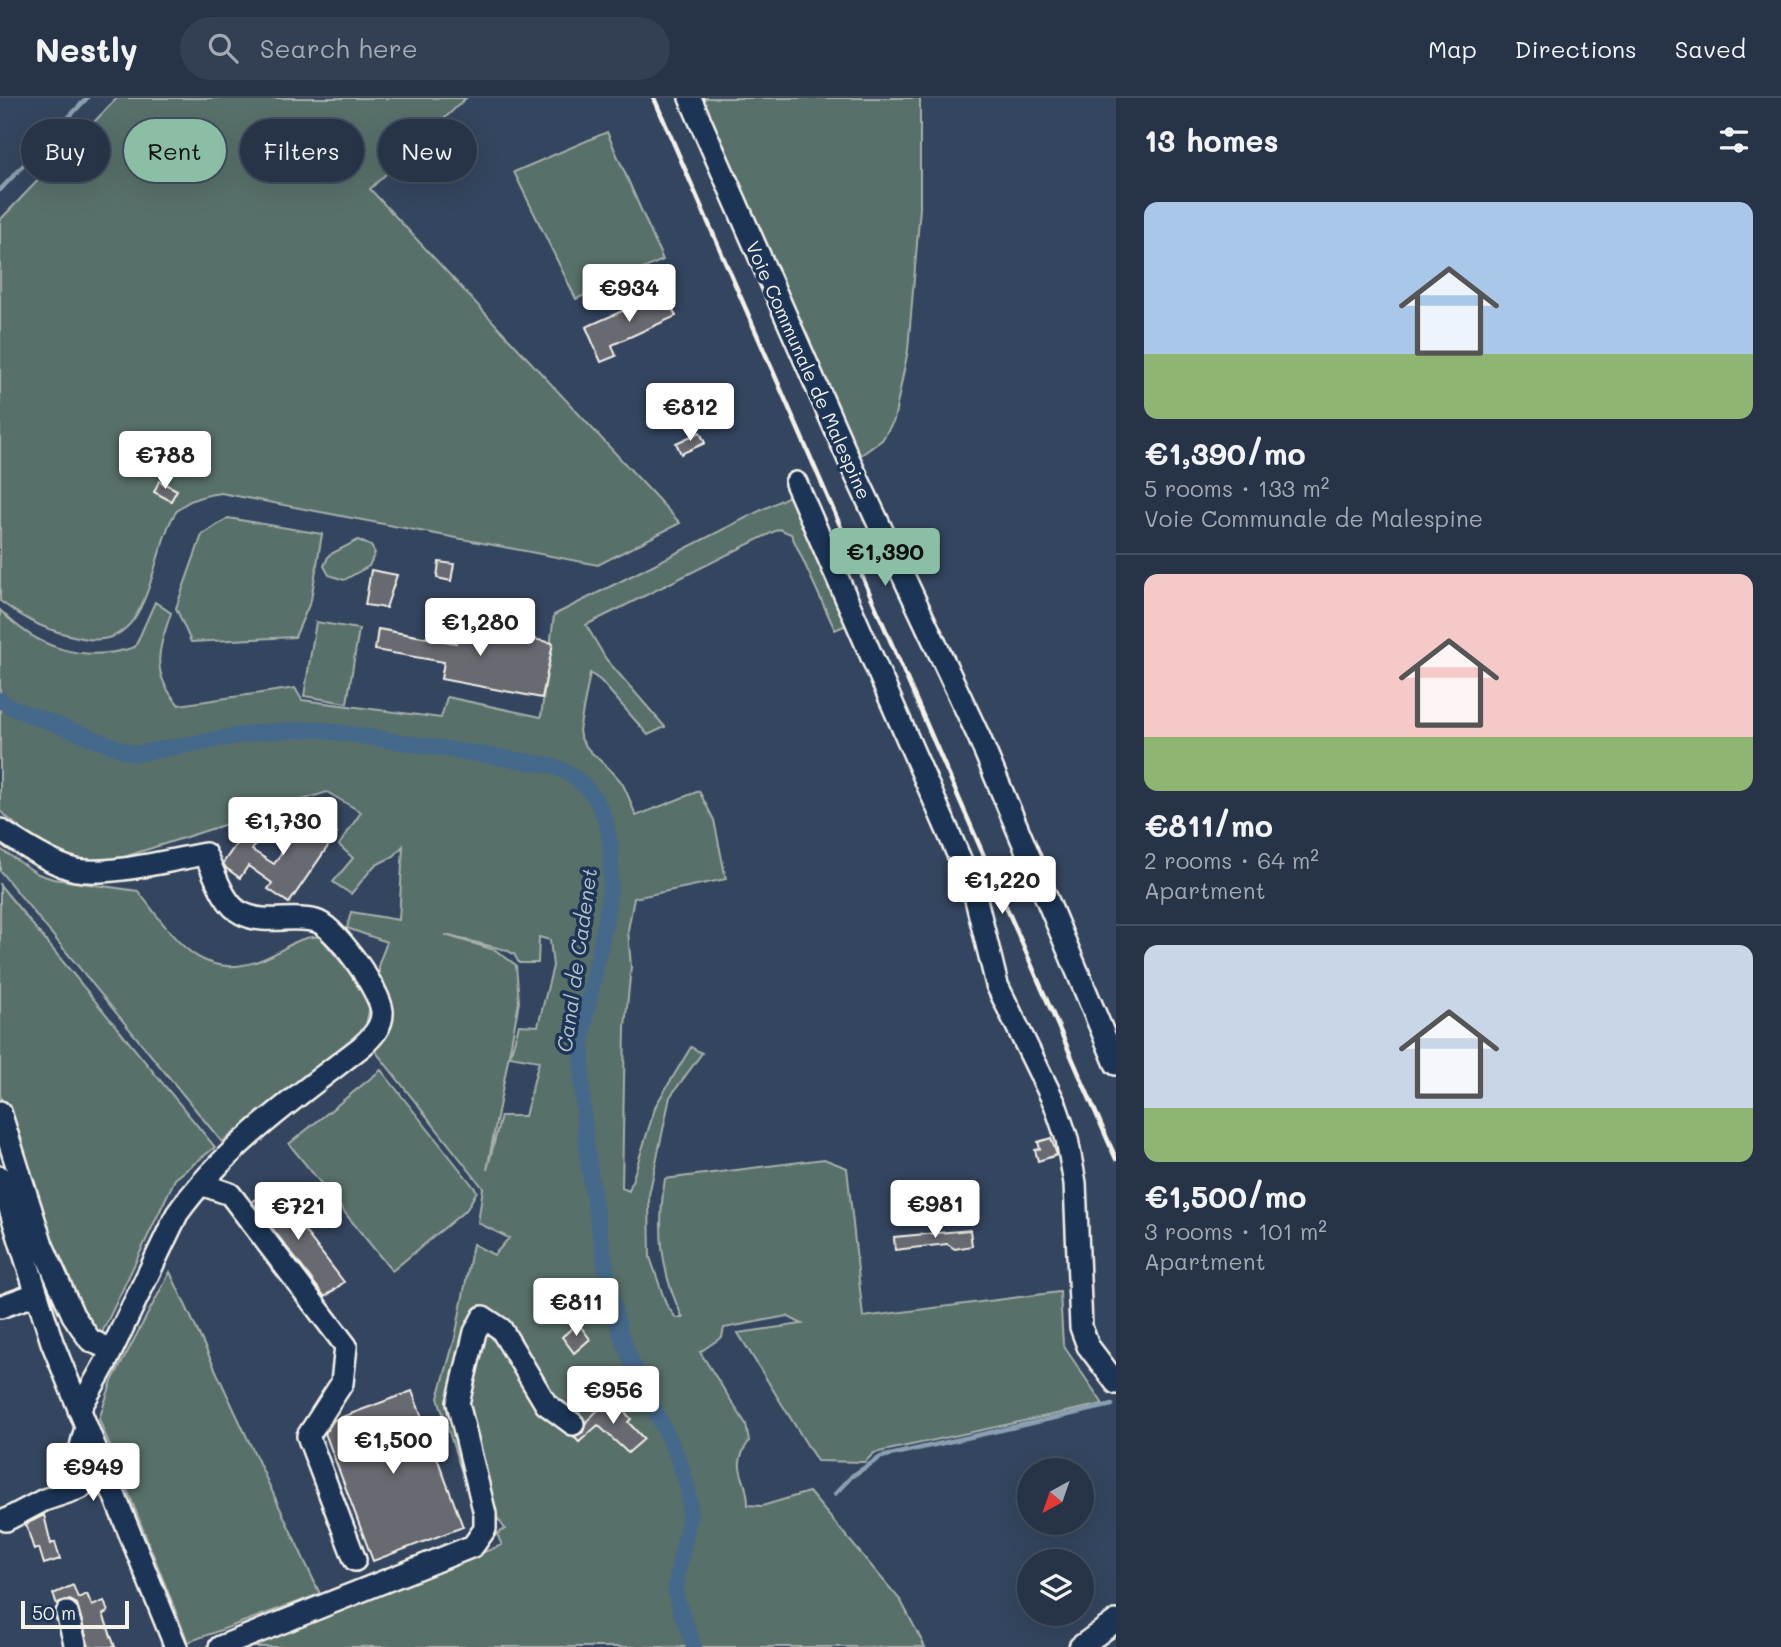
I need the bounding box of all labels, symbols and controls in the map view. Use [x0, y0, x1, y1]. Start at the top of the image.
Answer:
search box [180, 17, 670, 80]
text: Nestly [35, 27, 138, 70]
icon: search [204, 29, 242, 67]
text: Search here [260, 31, 418, 65]
text: Map [1428, 33, 1477, 64]
text: Directions [1515, 33, 1637, 64]
text: Saved [1675, 33, 1746, 64]
chip: Buy [21, 119, 110, 182]
chip: Rent [124, 119, 226, 182]
chip: Filters [240, 119, 364, 182]
chip: New [378, 119, 477, 182]
text: 13 homes [1144, 120, 1279, 160]
icon: filters [1715, 121, 1753, 159]
street label: Voie Communale de Malespine [741, 237, 877, 503]
icon: home [1386, 248, 1512, 374]
pin: €934 [588, 264, 670, 324]
text: €934 [599, 272, 659, 302]
pin: €812 [649, 384, 731, 443]
text: €812 [662, 391, 718, 421]
pin: €788 [124, 432, 206, 491]
text: €1,390/mo [1144, 433, 1306, 473]
text: €788 [135, 439, 195, 469]
text: 5 rooms · 133 m² [1144, 473, 1329, 503]
text: Voie Communale de Malespine [1144, 503, 1483, 533]
pin: €1,390 [828, 528, 942, 588]
text: €1,390 [846, 536, 924, 566]
pin: €1,280 [423, 598, 537, 658]
text: €1,280 [441, 606, 519, 636]
icon: home [1386, 620, 1512, 746]
pin: €1,730 [226, 798, 340, 857]
text: €1,730 [244, 805, 322, 835]
text: €811/mo [1144, 805, 1273, 845]
text: 2 rooms · 64 m² [1144, 845, 1319, 875]
pin: €1,220 [945, 856, 1059, 916]
text: €1,220 [964, 864, 1040, 894]
water label: Canal de Cadenet [550, 866, 602, 1054]
text: Apartment [1144, 875, 1266, 905]
icon: home [1386, 991, 1512, 1117]
text: €1,500/mo [1144, 1176, 1306, 1216]
pin: €981 [894, 1180, 976, 1240]
pin: €721 [257, 1182, 339, 1242]
text: €981 [907, 1188, 963, 1218]
text: €721 [271, 1190, 325, 1220]
text: 3 rooms · 101 m² [1144, 1216, 1327, 1246]
text: Apartment [1144, 1246, 1266, 1276]
pin: €811 [535, 1278, 617, 1338]
text: €811 [549, 1286, 603, 1316]
pin: €956 [572, 1366, 654, 1426]
text: €956 [583, 1374, 643, 1404]
pin: €1,500 [336, 1416, 450, 1476]
text: €1,500 [354, 1424, 432, 1454]
pin: €949 [52, 1444, 134, 1503]
text: €949 [63, 1451, 123, 1481]
north arrow [1017, 1458, 1094, 1535]
map controls [1017, 1458, 1094, 1626]
button: layers [1017, 1549, 1094, 1626]
scale bar [21, 1598, 130, 1630]
text: 50 m [32, 1600, 76, 1625]

